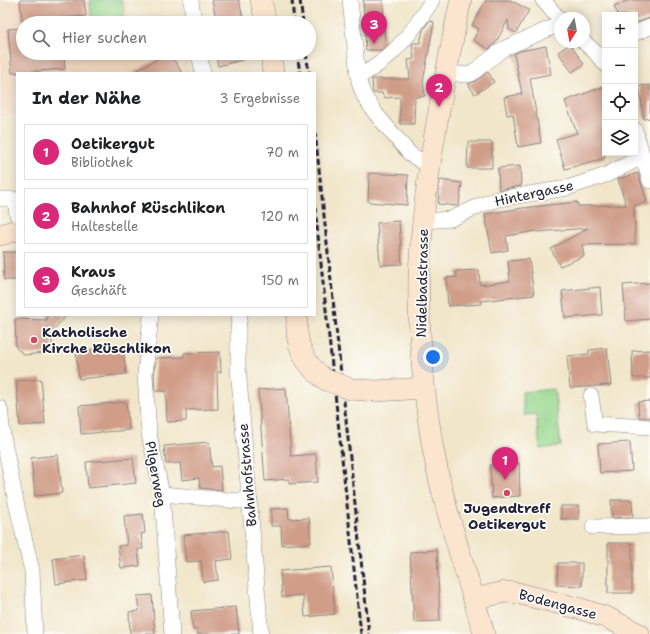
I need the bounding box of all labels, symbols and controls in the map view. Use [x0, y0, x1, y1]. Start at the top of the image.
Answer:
pin: 3 [361, 11, 387, 44]
north arrow [554, 12, 590, 48]
map controls [602, 12, 638, 156]
button: + [602, 12, 638, 48]
search box [16, 16, 316, 60]
icon: search [30, 27, 52, 49]
text: Hier suchen [62, 28, 147, 48]
button: − [602, 48, 638, 84]
pin: 2 [426, 74, 452, 107]
button: locate [602, 84, 638, 120]
text: In der Nähe [32, 87, 141, 109]
text: 3 Ergebnisse [220, 90, 300, 107]
button: layers [602, 120, 638, 156]
text: Oetikergut [71, 134, 155, 154]
text: 1 [43, 144, 49, 161]
text: 70 m [265, 144, 299, 161]
text: Bibliothek [71, 154, 133, 171]
street label: Hintergasse [493, 176, 575, 210]
text: Bahnhof Rüschlikon [71, 198, 225, 218]
text: 2 [41, 208, 51, 225]
text: 120 m [261, 208, 299, 225]
text: Haltestelle [71, 218, 138, 235]
street label: Nidelbadstrasse [412, 228, 432, 338]
text: Kraus [71, 262, 116, 282]
text: 3 [41, 272, 51, 289]
text: 150 m [261, 272, 299, 289]
text: Geschäft [71, 282, 127, 299]
place label: Katholische Kirche Rüschlikon [42, 323, 171, 357]
marker: Katholische Kirche Rüschlikon [29, 335, 39, 345]
your location [423, 347, 443, 367]
street label: Bahnhofstrasse [234, 422, 260, 527]
street label: Pilgerweg [141, 440, 171, 508]
pin: 1 [492, 447, 518, 480]
marker: Jugendtreff Oetikergut [502, 488, 512, 498]
place label: Jugendtreff Oetikergut [463, 499, 551, 533]
street label: Bodengasse [517, 585, 599, 623]

